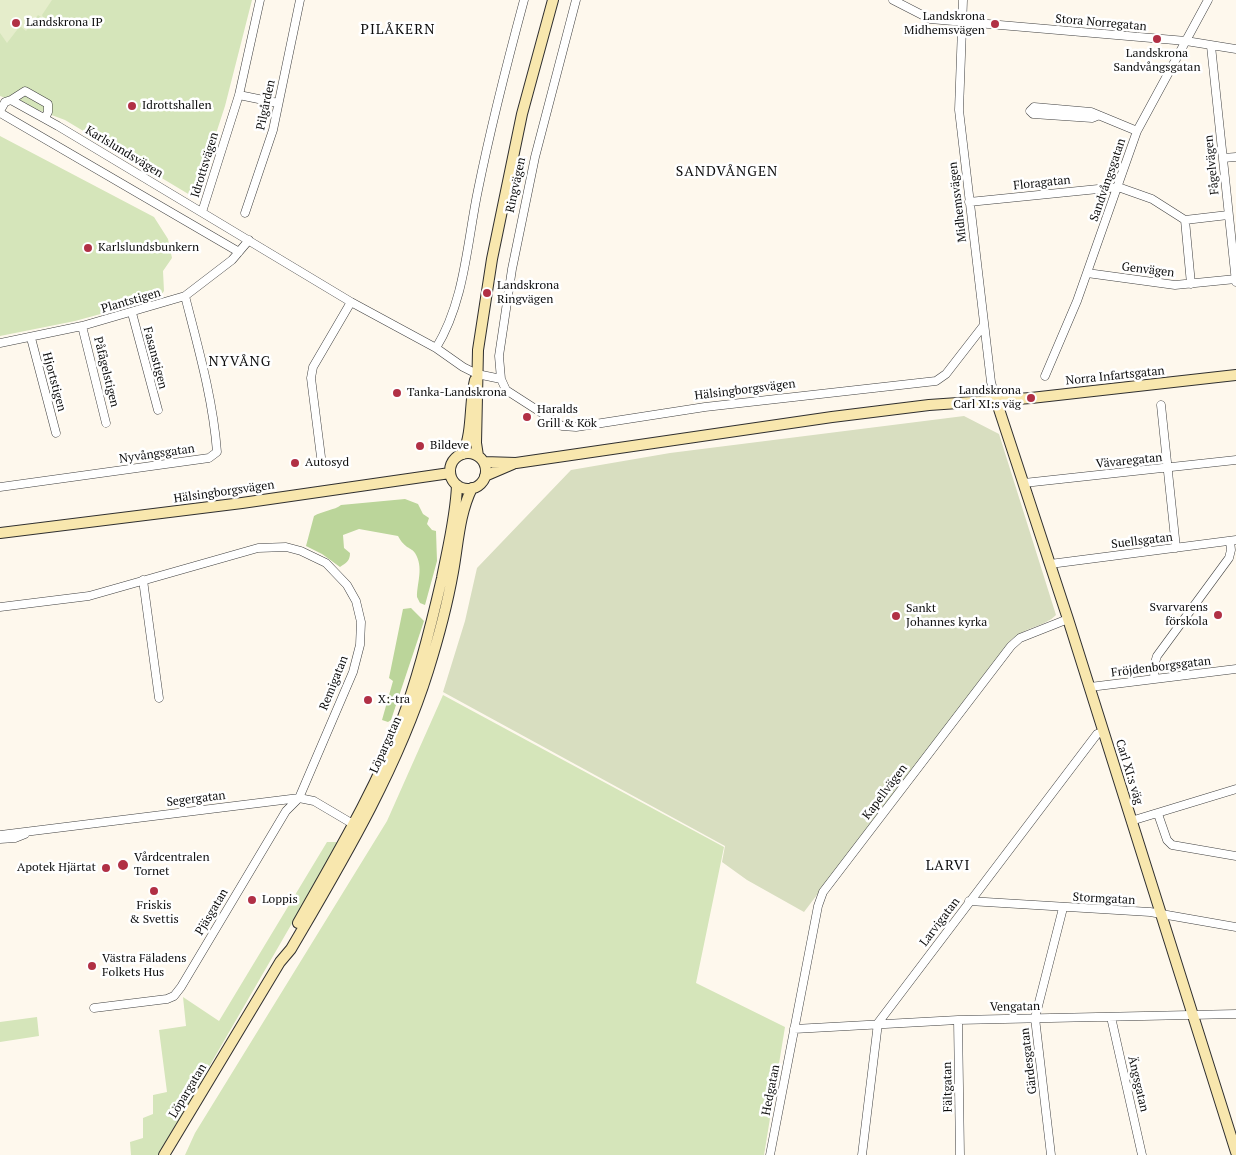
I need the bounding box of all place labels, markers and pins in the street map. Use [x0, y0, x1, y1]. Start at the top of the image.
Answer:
place label: Landskrona Midhemsvägen [904, 10, 985, 38]
place label: Landskrona IP [26, 16, 103, 30]
marker: Landskrona IP [10, 17, 22, 29]
marker: Landskrona Midhemsvägen [989, 18, 1001, 30]
marker: Landskrona Sandvångsgatan [1151, 33, 1163, 45]
place label: Landskrona Sandvångsgatan [1113, 47, 1201, 75]
place label: Idrottshallen [142, 99, 212, 113]
marker: Idrottshallen [126, 100, 138, 112]
place label: Karlslundsbunkern [98, 241, 199, 255]
marker: Karlslundsbunkern [82, 242, 94, 254]
place label: Landskrona Ringvägen [497, 279, 559, 307]
marker: Landskrona Ringvägen [481, 287, 493, 299]
place label: Landskrona Carl XI:s väg [953, 384, 1021, 412]
place label: Tanka-Landskrona [407, 386, 507, 400]
marker: Tanka-Landskrona [391, 387, 403, 399]
marker: Landskrona Carl XI:s väg [1025, 392, 1037, 404]
place label: Haralds Grill & Kök [537, 403, 597, 431]
marker: Haralds Grill & Kök [521, 411, 533, 423]
place label: Bildeve [430, 439, 469, 453]
marker: Bildeve [414, 440, 426, 452]
place label: Autosyd [305, 456, 349, 470]
marker: Autosyd [289, 457, 301, 469]
place label: Svarvarens förskola [1150, 601, 1208, 629]
place label: Sankt Johannes kyrka [906, 602, 987, 630]
marker: Svarvarens förskola [1212, 609, 1224, 621]
marker: Sankt Johannes kyrka [890, 610, 902, 622]
place label: X:-tra [378, 693, 410, 707]
marker: X:-tra [362, 694, 374, 706]
place label: Vårdcentralen Tornet [134, 851, 210, 879]
marker: Vårdcentralen Tornet [116, 858, 130, 872]
place label: Apotek Hjärtat [17, 861, 96, 875]
marker: Apotek Hjärtat [100, 862, 112, 874]
marker: Friskis & Svettis [148, 885, 160, 897]
place label: Loppis [262, 893, 298, 907]
marker: Loppis [246, 894, 258, 906]
place label: Friskis & Svettis [129, 899, 179, 927]
place label: Västra Fäladens Folkets Hus [102, 952, 186, 980]
marker: Västra Fäladens Folkets Hus [86, 960, 98, 972]

